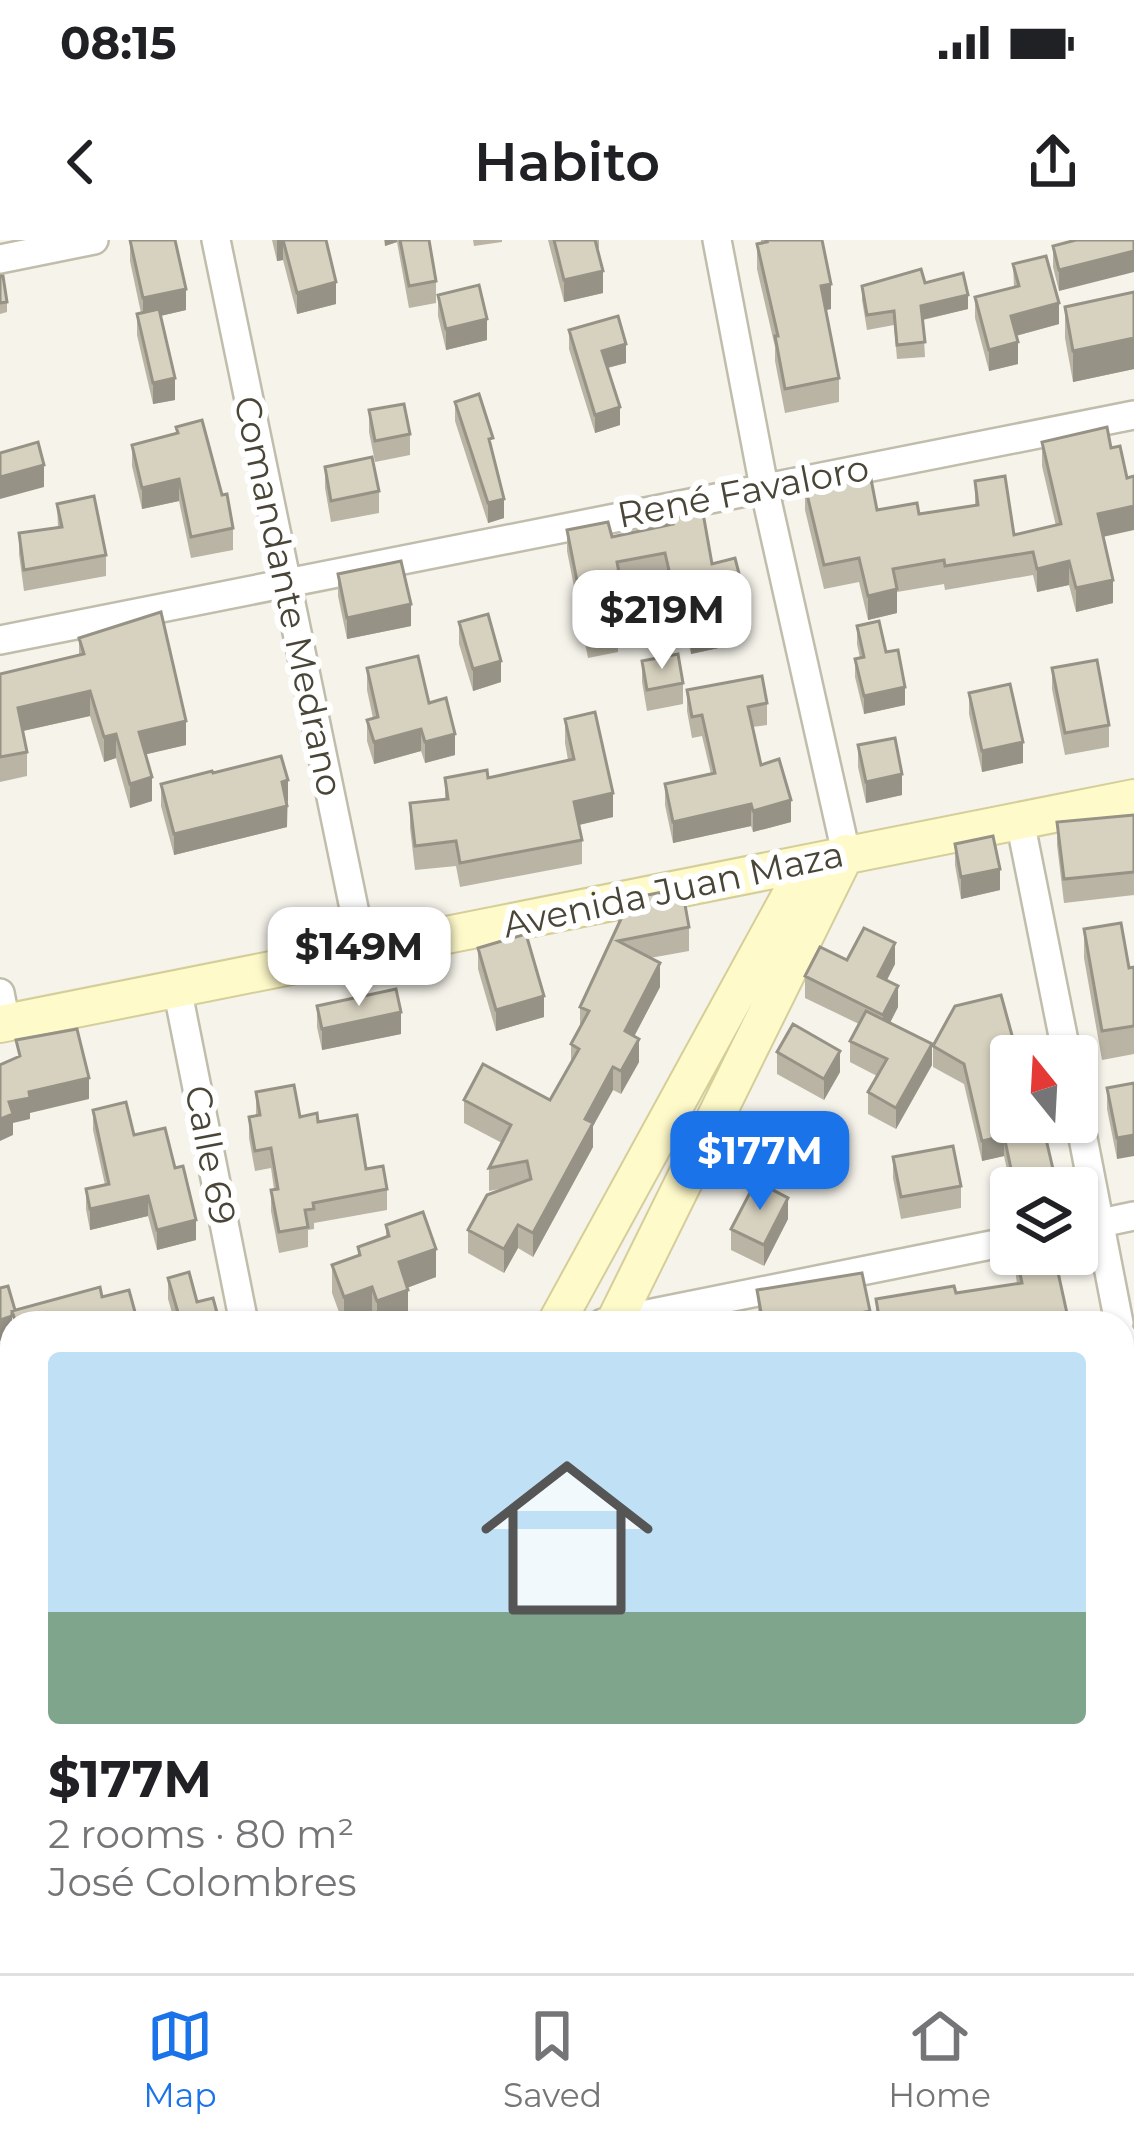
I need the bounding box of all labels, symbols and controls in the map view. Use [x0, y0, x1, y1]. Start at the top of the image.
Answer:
text: 08:15 [60, 15, 176, 70]
icon: back [48, 129, 114, 195]
text: Habito [474, 129, 660, 195]
icon: share [1020, 129, 1086, 195]
street label: Comandante Medrano [225, 392, 353, 800]
street label: René Favaloro [614, 445, 872, 537]
pin: $219M [578, 570, 746, 672]
text: $219M [599, 585, 725, 633]
street label: Avenida Juan Maza [499, 831, 847, 947]
pin: $149M [275, 907, 443, 1009]
text: $149M [295, 922, 423, 970]
north arrow [990, 1035, 1098, 1143]
map controls [990, 1035, 1098, 1275]
street label: Calle 69 [176, 1082, 246, 1228]
pin: $177M [676, 1111, 844, 1213]
text: $177M [697, 1126, 823, 1174]
button: layers [990, 1167, 1098, 1275]
icon: home [459, 1430, 675, 1646]
text: $177M [48, 1748, 212, 1810]
text: 2 rooms · 80 m² [48, 1810, 354, 1858]
text: José Colombres [48, 1858, 357, 1906]
tab: Map [143, 2003, 217, 2115]
tab: Saved [503, 2003, 602, 2115]
tab: Home [888, 2003, 991, 2115]

